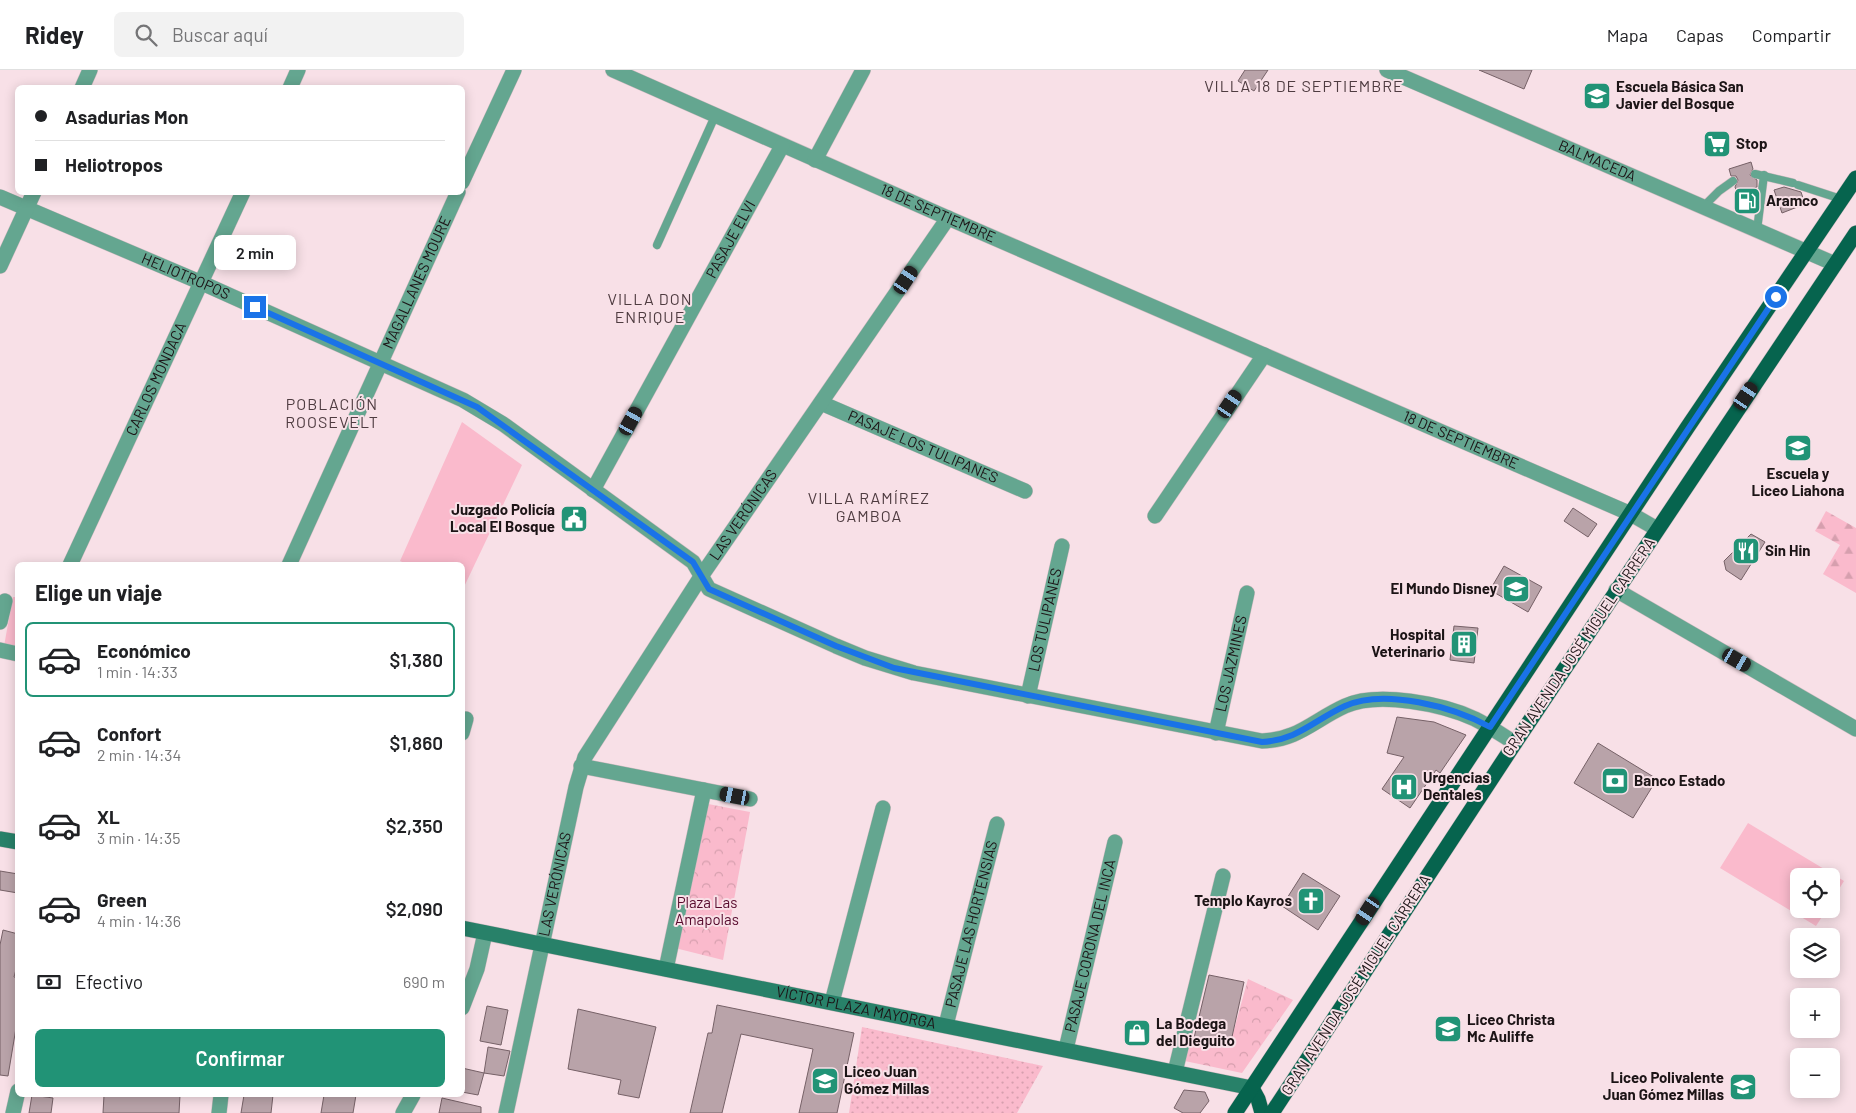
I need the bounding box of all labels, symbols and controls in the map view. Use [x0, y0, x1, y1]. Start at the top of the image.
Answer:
search box [114, 12, 464, 57]
text: Ridey [25, 20, 84, 49]
icon: search [132, 21, 160, 49]
text: Buscar aquí [172, 23, 268, 46]
text: Mapa [1607, 24, 1648, 46]
text: Capas [1676, 24, 1724, 46]
text: Compartir [1752, 24, 1831, 46]
district label: VILLA 18 DE SEPTIEMBRE [1204, 76, 1404, 95]
place label: Escuela Básica San Javier del Bosque [1616, 77, 1744, 112]
school or university icon: Escuela Básica San Javier del Bosque [1582, 81, 1612, 111]
text: Asadurias Mon [65, 105, 188, 128]
supermarket icon: Stop [1702, 129, 1732, 159]
place label: Stop [1736, 134, 1767, 152]
street label: BALMACEDA [1556, 135, 1639, 185]
text: Heliotropos [65, 153, 163, 176]
street label: 18 DE SEPTIEMBRE [878, 179, 999, 246]
fuel station icon: Aramco [1732, 186, 1762, 216]
place label: Aramco [1766, 191, 1818, 209]
street label: PASAJE ELVI [701, 197, 758, 281]
street label: MAGALLANES MOURE [378, 213, 454, 351]
callout: 2 min [214, 234, 296, 270]
text: 2 min [236, 243, 274, 262]
street label: HELIOTROPOS [139, 248, 233, 302]
car [891, 263, 920, 297]
route start [1765, 286, 1787, 308]
district label: VILLA DON ENRIQUE [608, 289, 692, 326]
route end [244, 296, 266, 318]
street label: CARLOS MONDACA [121, 319, 189, 438]
car [1731, 379, 1760, 413]
car [1215, 387, 1244, 421]
district label: POBLACIÓN ROOSEVELT [285, 394, 379, 431]
car [617, 404, 644, 438]
street label: PASAJE LOS TULIPANES [845, 406, 1001, 486]
street label: 18 DE SEPTIEMBRE [1401, 406, 1522, 472]
school or university icon: Escuela y Liceo Liahona [1783, 433, 1813, 463]
place label: Escuela y Liceo Liahona [1752, 464, 1845, 499]
street label: LAS VERÓNICAS [705, 466, 780, 563]
district label: VILLA RAMÍREZ GAMBOA [808, 488, 930, 525]
place label: Juzgado Policía Local El Bosque [450, 500, 555, 535]
public building icon: Juzgado Policía Local El Bosque [559, 504, 589, 534]
street label: GRAN AVENIDA JOSÉ MIGUEL CARRERA [1498, 534, 1658, 759]
restaurant icon: Sin Hin [1731, 536, 1761, 566]
place label: Sin Hin [1765, 541, 1810, 559]
street label: LOS TULIPANES [1024, 566, 1065, 673]
school or university icon: El Mundo Disney [1501, 574, 1531, 604]
text: Elige un viaje [35, 579, 162, 605]
place label: El Mundo Disney [1391, 579, 1497, 597]
street label: LOS JAZMINES [1211, 614, 1250, 713]
place label: Hospital Veterinario [1371, 625, 1445, 660]
building icon: Hospital Veterinario [1449, 629, 1479, 659]
icon: car [37, 637, 82, 682]
text: Económico [97, 639, 191, 662]
car [1720, 646, 1753, 674]
text: $1,380 [389, 648, 443, 671]
text: 1 min · 14:33 [97, 662, 178, 681]
icon: car [37, 720, 82, 765]
text: Confort [97, 722, 161, 745]
text: $1,860 [390, 731, 443, 754]
text: 2 min · 14:34 [97, 745, 181, 764]
bank icon: Banco Estado [1600, 766, 1630, 796]
place label: Urgencias Dentales [1423, 768, 1490, 803]
place label: Banco Estado [1634, 771, 1725, 789]
hospital icon: Urgencias Dentales [1389, 772, 1419, 802]
car [718, 786, 751, 806]
icon: car [37, 803, 82, 848]
text: XL [97, 805, 120, 828]
text: $2,350 [386, 814, 443, 837]
text: 3 min · 14:35 [97, 828, 180, 847]
street label: LAS VERÓNICAS [534, 830, 574, 938]
street label: PASAJE LAS HORTENSIAS [941, 839, 1000, 1009]
street label: PASAJE CORONA DEL INCA [1060, 857, 1119, 1034]
map controls [1790, 868, 1840, 1098]
button: locate [1790, 868, 1840, 918]
street label: GRAN AVENIDA JOSÉ MIGUEL CARRERA [1277, 871, 1433, 1098]
icon: car [37, 886, 82, 931]
church icon: Templo Kayros [1296, 886, 1326, 916]
text: Green [97, 888, 147, 911]
place label: Templo Kayros [1194, 891, 1292, 909]
park label: Plaza Las Amapolas [675, 893, 739, 928]
car [1353, 894, 1382, 928]
text: $2,090 [386, 897, 443, 920]
text: 4 min · 14:36 [97, 911, 181, 930]
button: layers [1790, 928, 1840, 978]
icon: cash [35, 968, 63, 996]
text: Efectivo [75, 970, 143, 993]
text: 690 m [403, 972, 445, 991]
street label: VÍCTOR PLAZA MAYORGA [775, 982, 938, 1032]
button: + [1790, 988, 1840, 1038]
place label: Liceo Christa Mc Auliffe [1467, 1010, 1555, 1045]
place label: La Bodega del Dieguito [1156, 1014, 1235, 1049]
school or university icon: Liceo Christa Mc Auliffe [1433, 1014, 1463, 1044]
shop icon: La Bodega del Dieguito [1122, 1018, 1152, 1048]
button: Confirmar [35, 1029, 445, 1087]
button: − [1790, 1048, 1840, 1098]
place label: Liceo Juan Gómez Millas [844, 1062, 930, 1097]
school or university icon: Liceo Juan Gómez Millas [810, 1066, 840, 1096]
place label: Liceo Polivalente Juan Gómez Millas [1603, 1068, 1724, 1103]
school or university icon: Liceo Polivalente Juan Gómez Millas [1728, 1072, 1758, 1102]

